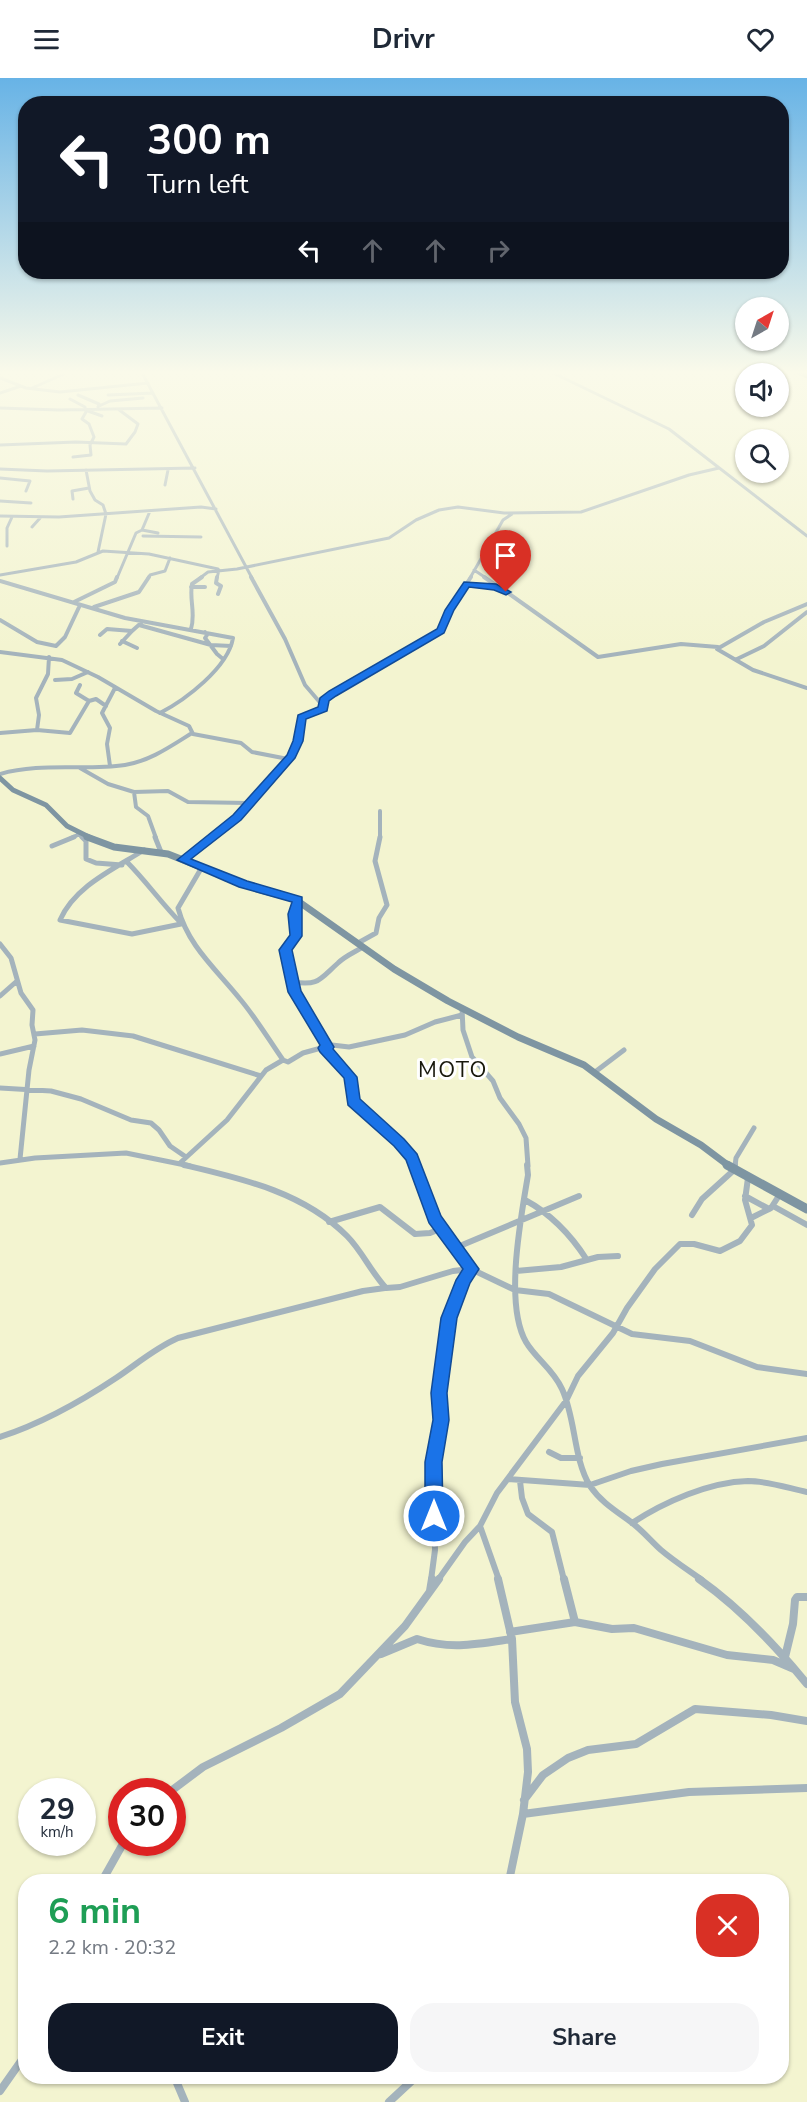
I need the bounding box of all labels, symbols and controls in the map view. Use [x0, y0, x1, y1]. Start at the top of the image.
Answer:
text: Drivr [372, 21, 435, 58]
icon: menu [30, 23, 63, 56]
icon: heart [744, 23, 777, 56]
text: 300 m [147, 112, 271, 169]
icon: left [48, 120, 126, 198]
text: Turn left [147, 166, 248, 203]
icon: left [293, 234, 326, 267]
icon: ahead [356, 234, 389, 267]
icon: ahead [419, 234, 452, 267]
icon: right [482, 234, 515, 267]
north arrow [735, 297, 789, 351]
map controls [735, 297, 789, 483]
button: sound [735, 363, 789, 417]
button: search [735, 429, 789, 483]
pin [480, 530, 531, 592]
icon: arrive [489, 539, 522, 572]
district label: MOTO [418, 1055, 488, 1085]
position arrow [402, 1484, 466, 1548]
speed limit sign: 30 [108, 1778, 186, 1856]
text: 29 [39, 1789, 75, 1830]
text: km/h [40, 1822, 74, 1842]
text: 6 min [48, 1887, 141, 1936]
button: close [696, 1894, 759, 1957]
text: 2.2 km · 20:32 [48, 1934, 176, 1961]
button: Exit [48, 2003, 398, 2072]
button: Share [410, 2003, 759, 2072]

